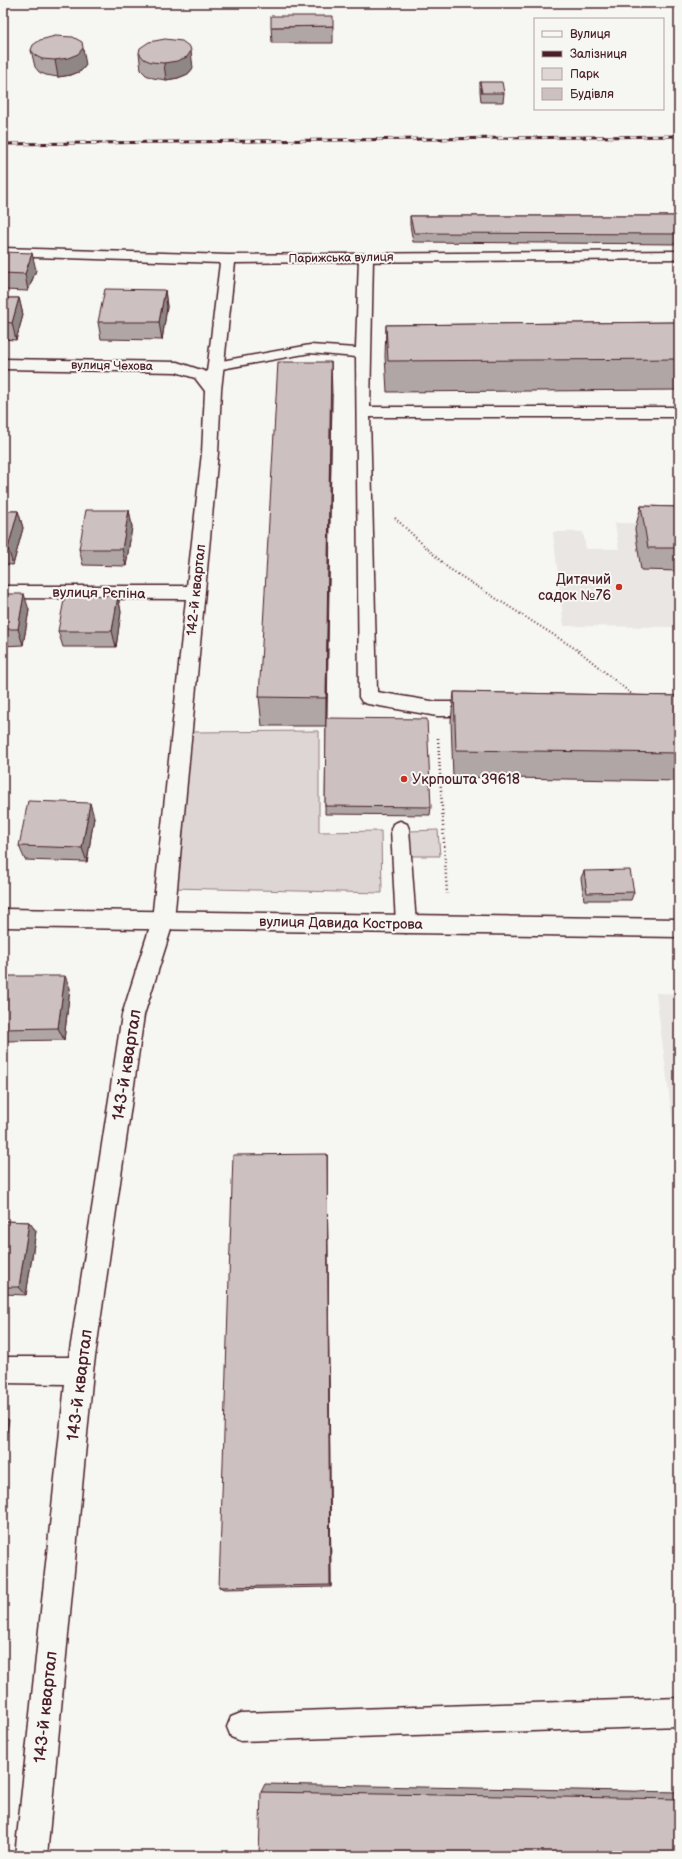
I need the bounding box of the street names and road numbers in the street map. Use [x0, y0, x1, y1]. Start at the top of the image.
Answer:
street label: Парижська вулиця [288, 250, 394, 266]
street label: вулиця Чехова [71, 358, 153, 374]
street label: 142-й квартал [183, 543, 209, 637]
street label: вулиця Рєпіна [52, 584, 146, 602]
street label: вулиця Давида Кострова [259, 913, 424, 933]
street label: 143-й квартал [108, 1008, 146, 1122]
street label: 143-й квартал [63, 1328, 97, 1442]
street label: 143-й квартал [30, 1650, 62, 1764]

